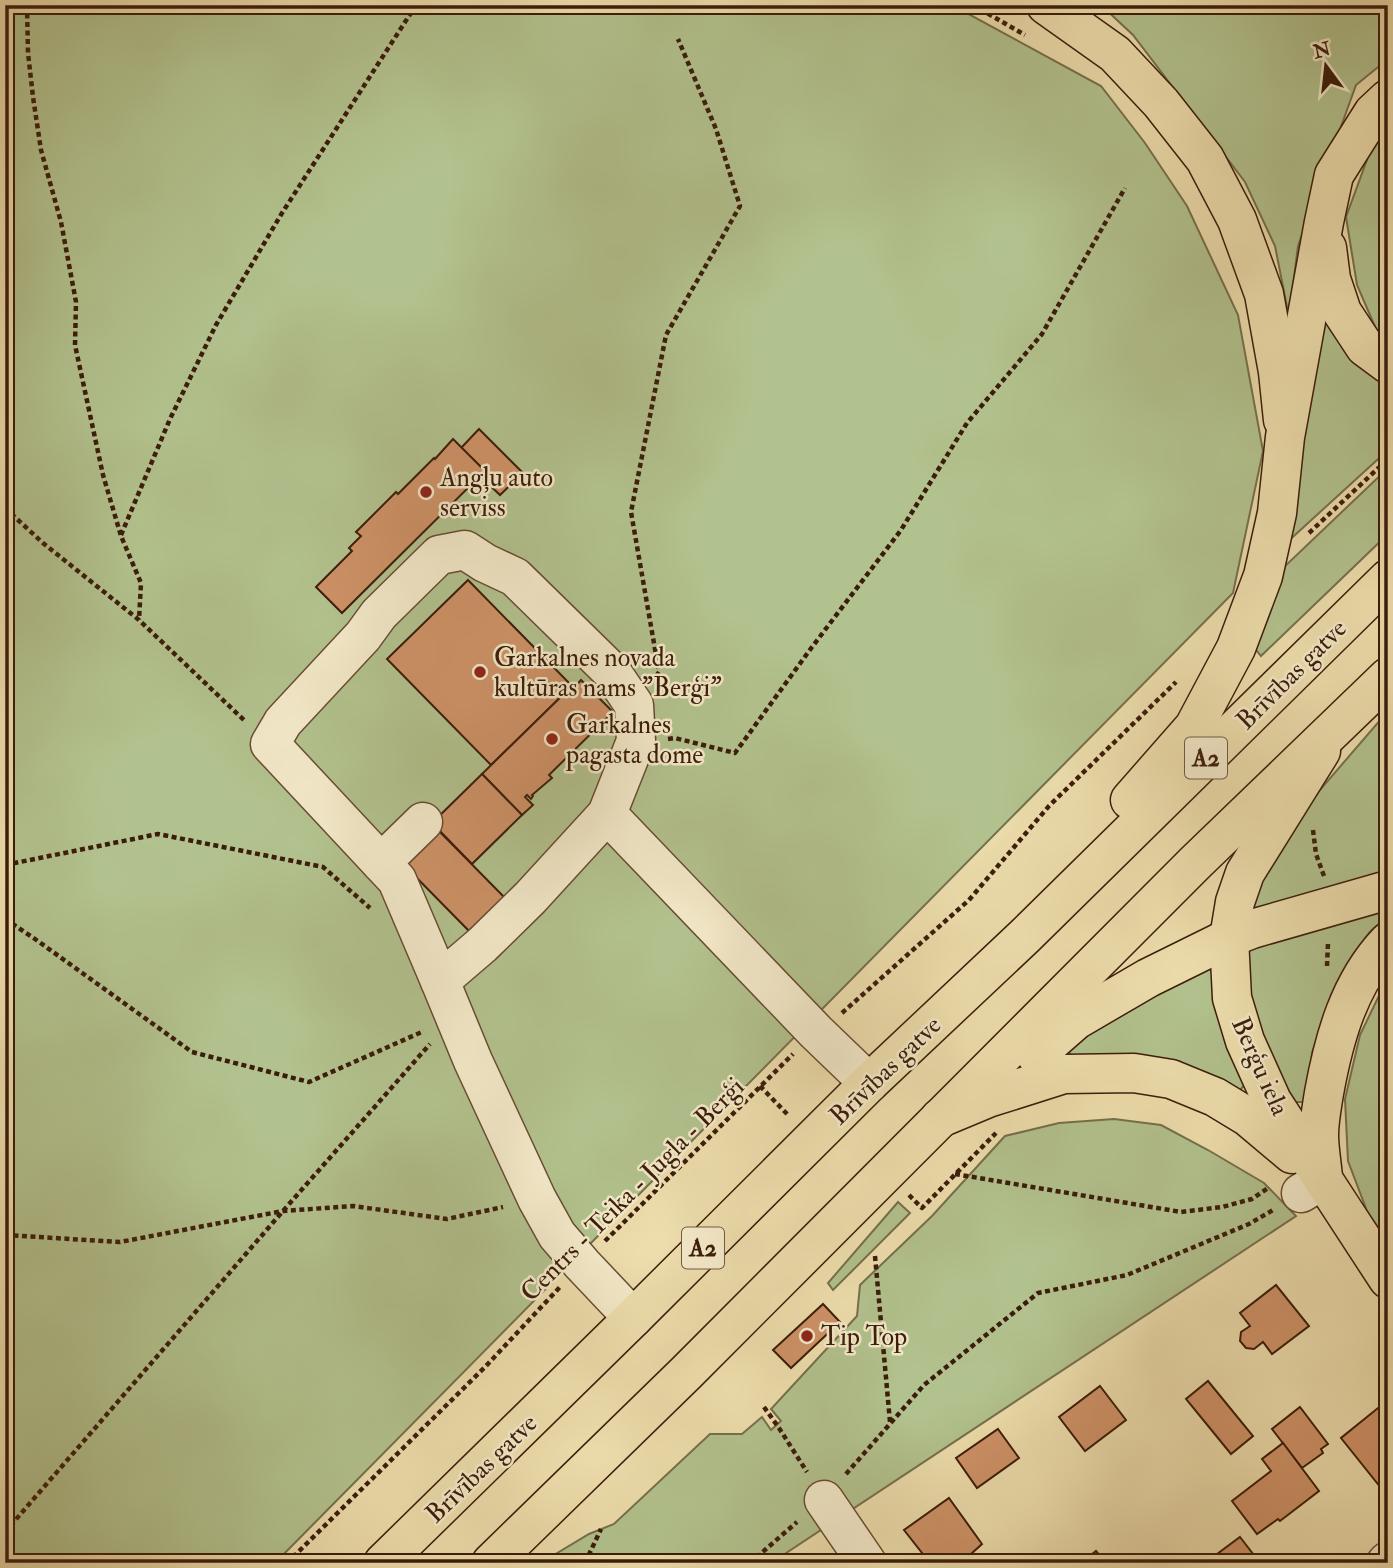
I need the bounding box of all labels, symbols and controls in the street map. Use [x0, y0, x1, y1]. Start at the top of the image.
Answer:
north arrow [1292, 32, 1362, 102]
text: N [1310, 36, 1334, 65]
place label: Angļu auto serviss [439, 462, 553, 524]
marker: Angļu auto serviss [418, 484, 434, 500]
street label: Brīvības gatve [1230, 613, 1354, 737]
place label: Garkalnes novada kultūras nams "Berģi" [494, 642, 722, 704]
marker: Garkalnes novada kultūras nams "Berģi" [472, 664, 488, 680]
place label: Garkalnes pagasta dome [565, 709, 703, 772]
marker: Garkalnes pagasta dome [544, 731, 560, 747]
road number: A2 [1185, 738, 1227, 778]
street label: Brīvības gatve [823, 1009, 948, 1132]
street label: Berģu iela [1224, 1012, 1296, 1121]
street label: Centrs - Teika - Jugla - Berģi [514, 1071, 751, 1308]
road number: A2 [682, 1228, 724, 1268]
place label: Tip Top [821, 1321, 907, 1354]
marker: Tip Top [799, 1328, 815, 1344]
street label: Brīvības gatve [419, 1407, 544, 1530]

